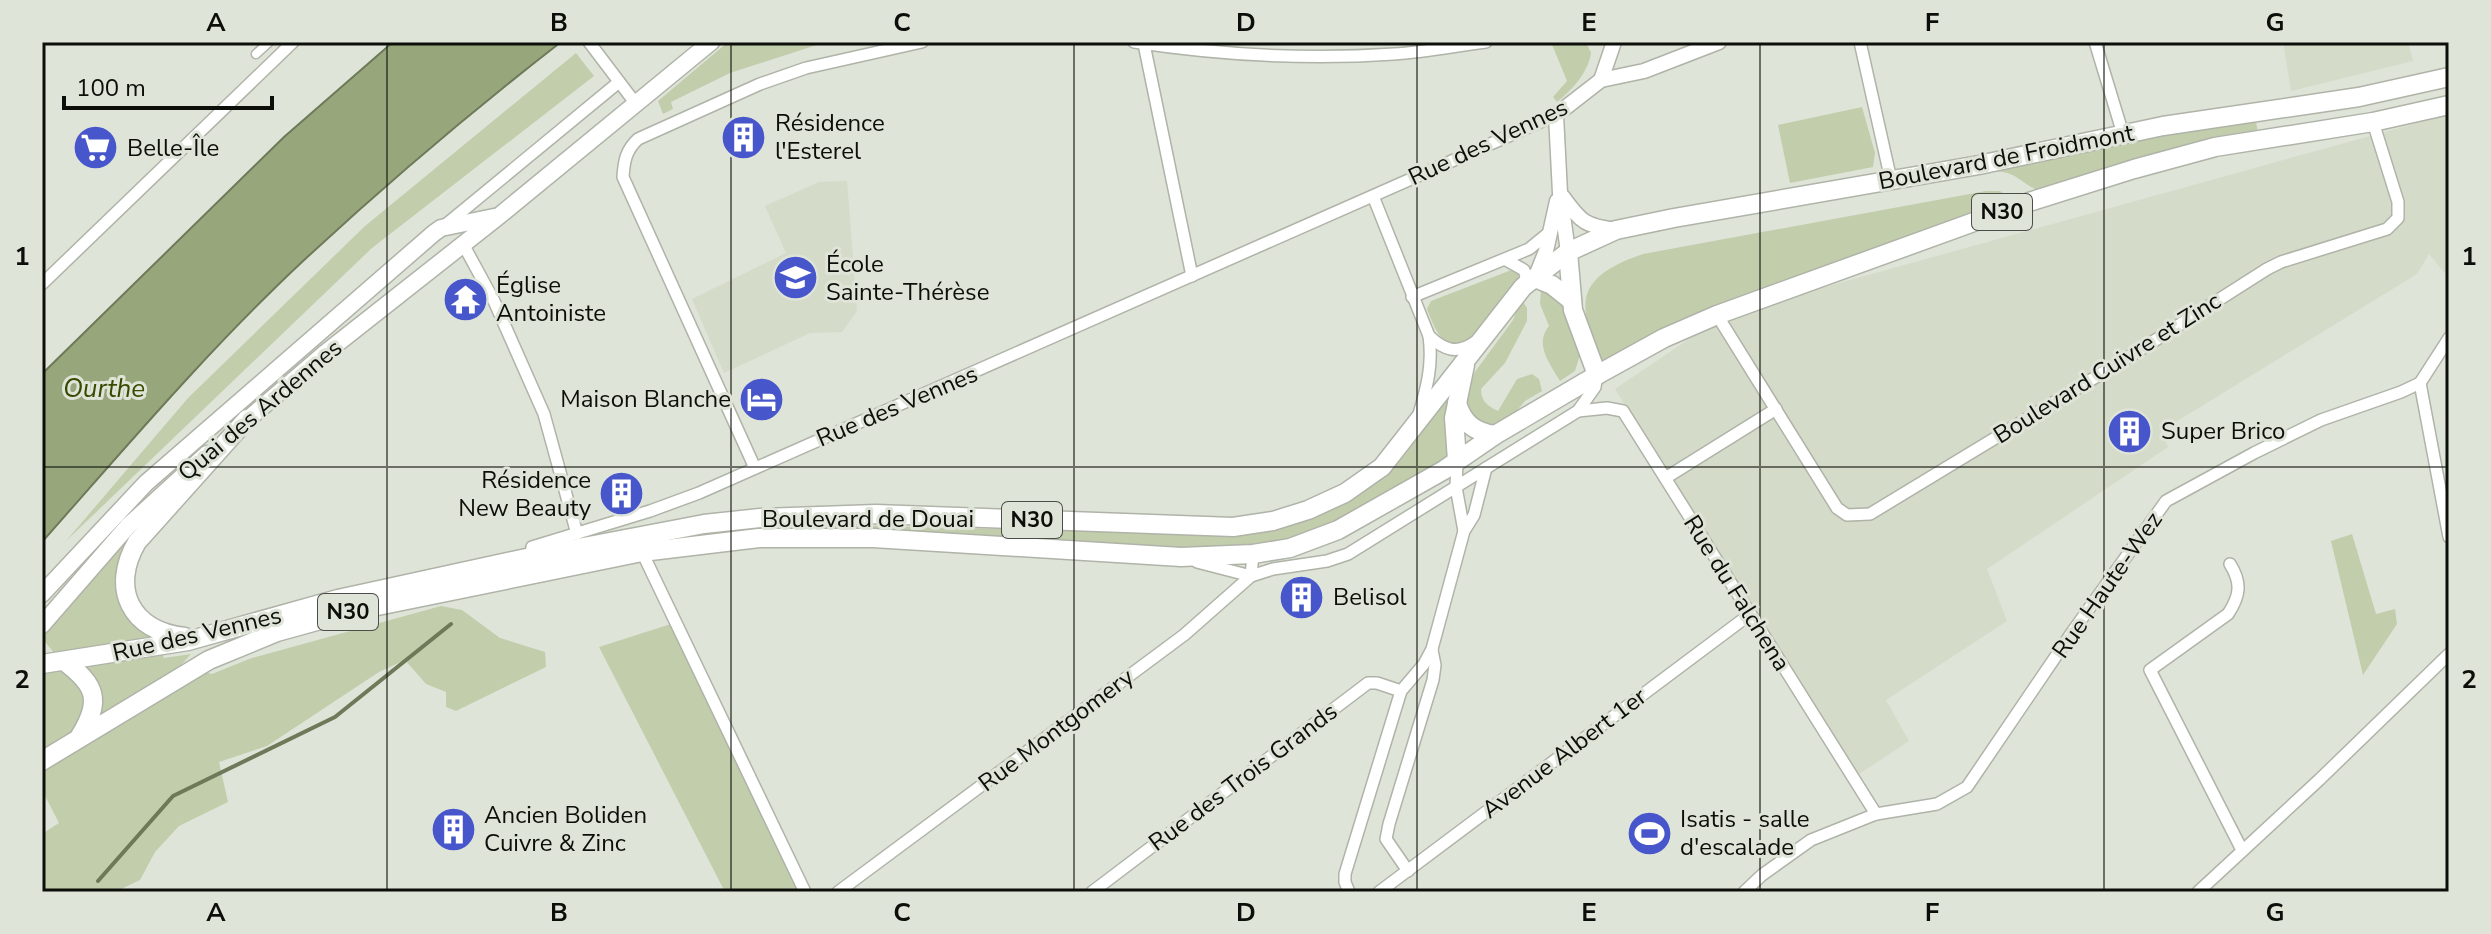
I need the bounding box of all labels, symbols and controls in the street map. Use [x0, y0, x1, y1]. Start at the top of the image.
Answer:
text: A [206, 5, 226, 40]
text: B [550, 5, 568, 40]
text: C [893, 5, 911, 40]
text: D [1236, 5, 1256, 40]
text: E [1581, 5, 1597, 40]
text: F [1925, 5, 1939, 40]
text: G [2265, 5, 2285, 40]
scale bar [64, 60, 272, 110]
text: 100 m [76, 72, 146, 104]
street label: Rue des Vennes [1403, 91, 1573, 193]
place label: Résidence l'Esterel [775, 107, 885, 167]
building icon: Résidence l'Esterel [720, 113, 768, 161]
street label: Boulevard de Froidmont [1876, 116, 2137, 197]
supermarket icon: Belle-Île [72, 124, 120, 172]
place label: Belle-Île [127, 132, 219, 164]
road number: N30 [1972, 194, 2032, 230]
text: 1 [14, 239, 30, 274]
text: 1 [2461, 239, 2477, 274]
place label: École Sainte-Thérèse [826, 248, 989, 308]
school or university icon: École Sainte-Thérèse [771, 254, 819, 302]
place label: Église Antoiniste [496, 269, 606, 329]
temple icon: Église Antoiniste [441, 275, 489, 323]
street label: Boulevard Cuivre et Zinc [1987, 285, 2227, 451]
street label: Quai des Ardennes [171, 332, 349, 488]
street label: Rue des Vennes [811, 358, 983, 454]
water label: Ourthe [63, 371, 145, 406]
hotel icon: Maison Blanche [738, 375, 786, 423]
place label: Maison Blanche [560, 383, 731, 415]
building icon: Super Brico [2106, 407, 2154, 455]
place label: Super Brico [2161, 415, 2285, 447]
place label: Résidence New Beauty [458, 464, 592, 524]
building icon: Résidence New Beauty [598, 470, 646, 518]
road number: N30 [1002, 502, 1062, 538]
street label: Boulevard de Douai [762, 503, 974, 535]
street label: Rue Haute-Wez [2045, 505, 2169, 665]
street label: Rue du Falchena [1676, 509, 1798, 677]
building icon: Belisol [1278, 573, 1326, 621]
place label: Belisol [1333, 581, 1407, 613]
road number: N30 [318, 594, 378, 630]
street label: Rue des Vennes [109, 599, 285, 669]
street label: Rue Montgomery [972, 661, 1141, 799]
text: 2 [14, 662, 30, 697]
text: 2 [2461, 662, 2477, 697]
street label: Avenue Albert 1er [1475, 680, 1653, 826]
street label: Rue des Trois Grands [1142, 695, 1344, 859]
place label: Ancien Boliden Cuivre & Zinc [484, 799, 647, 859]
place label: Isatis - salle d'escalade [1680, 803, 1810, 863]
building icon: Ancien Boliden Cuivre & Zinc [429, 805, 477, 853]
sports icon: Isatis - salle d'escalade [1625, 809, 1673, 857]
text: A [206, 895, 226, 930]
text: B [550, 895, 568, 930]
text: C [893, 895, 911, 930]
text: D [1236, 895, 1256, 930]
text: E [1581, 895, 1597, 930]
text: F [1925, 895, 1939, 930]
text: G [2265, 895, 2285, 930]

